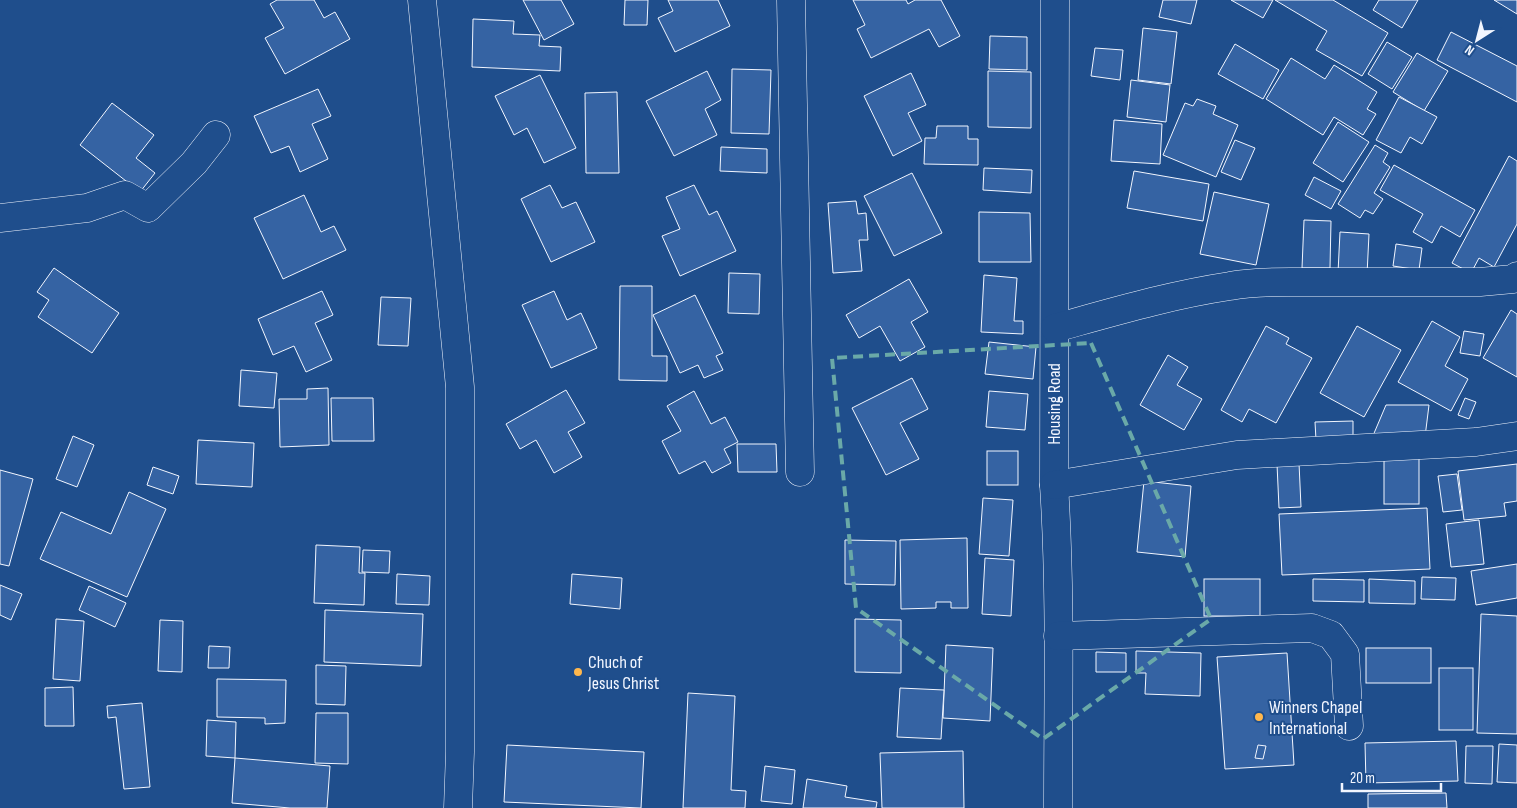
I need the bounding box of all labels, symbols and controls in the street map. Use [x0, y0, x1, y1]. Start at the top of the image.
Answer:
north arrow [1452, 15, 1502, 65]
text: N [1462, 41, 1478, 59]
street label: Housing Road [1044, 363, 1065, 445]
place label: Chuch of Jesus Christ [587, 652, 660, 694]
marker: Chuch of Jesus Christ [572, 666, 584, 678]
place label: Winners Chapel International [1269, 697, 1362, 739]
marker: Winners Chapel International [1253, 711, 1265, 723]
scale bar [1342, 760, 1441, 792]
text: 20 m [1350, 769, 1375, 788]

